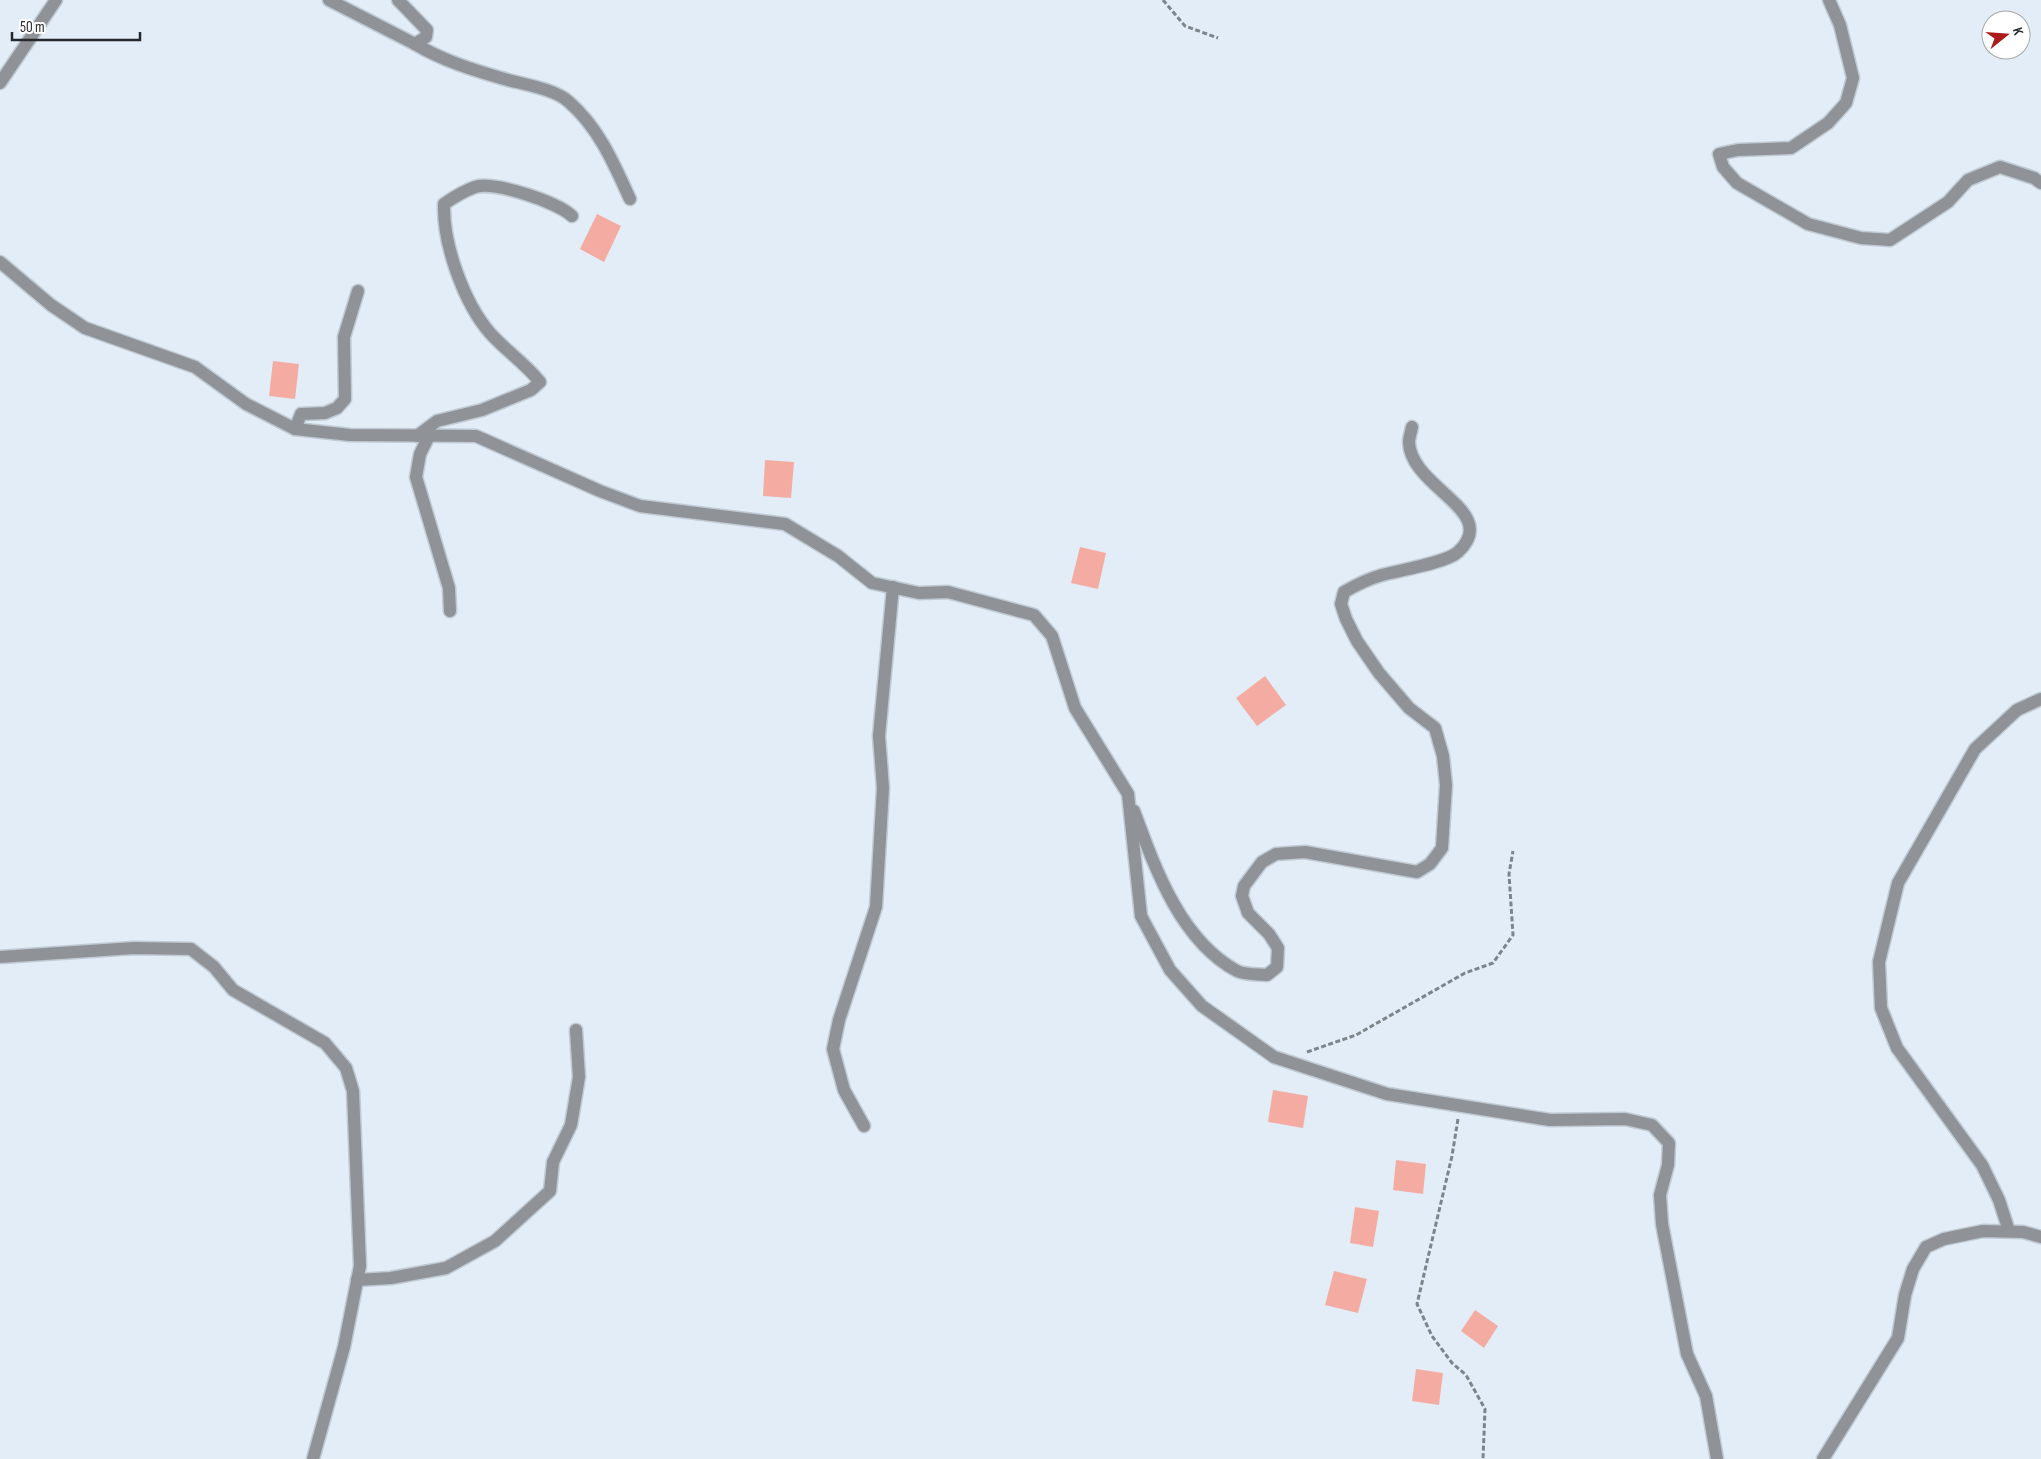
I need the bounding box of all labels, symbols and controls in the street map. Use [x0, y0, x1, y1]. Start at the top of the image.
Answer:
scale bar [12, 10, 140, 42]
north arrow [1981, 10, 2031, 60]
text: 50 m [20, 18, 45, 37]
text: K [2009, 26, 2027, 37]

